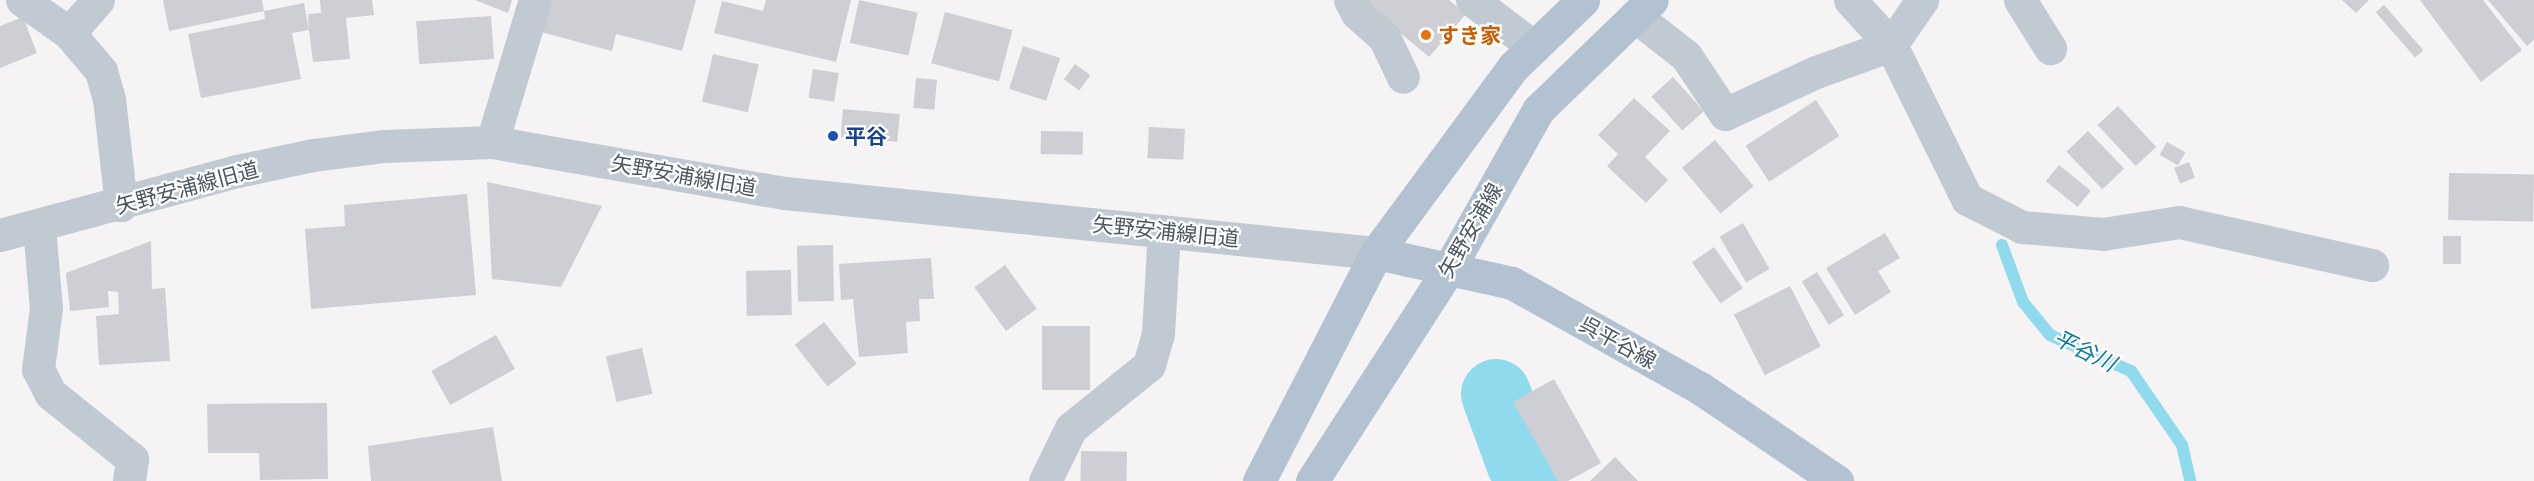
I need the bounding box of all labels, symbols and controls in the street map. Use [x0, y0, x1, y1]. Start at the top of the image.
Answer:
place label: すき家 [1438, 22, 1501, 48]
marker: すき家 [1419, 28, 1433, 42]
place label: 平谷 [845, 123, 887, 149]
marker: 平谷 [826, 129, 840, 143]
street label: 矢野安浦線旧道 [609, 150, 759, 200]
street label: 矢野安浦線旧道 [113, 156, 261, 218]
street label: 矢野安浦線 [1433, 178, 1507, 282]
street label: 矢野安浦線旧道 [1092, 211, 1240, 251]
street label: 呉平谷線 [1575, 311, 1661, 373]
water label: 平谷川 [2050, 324, 2120, 376]

